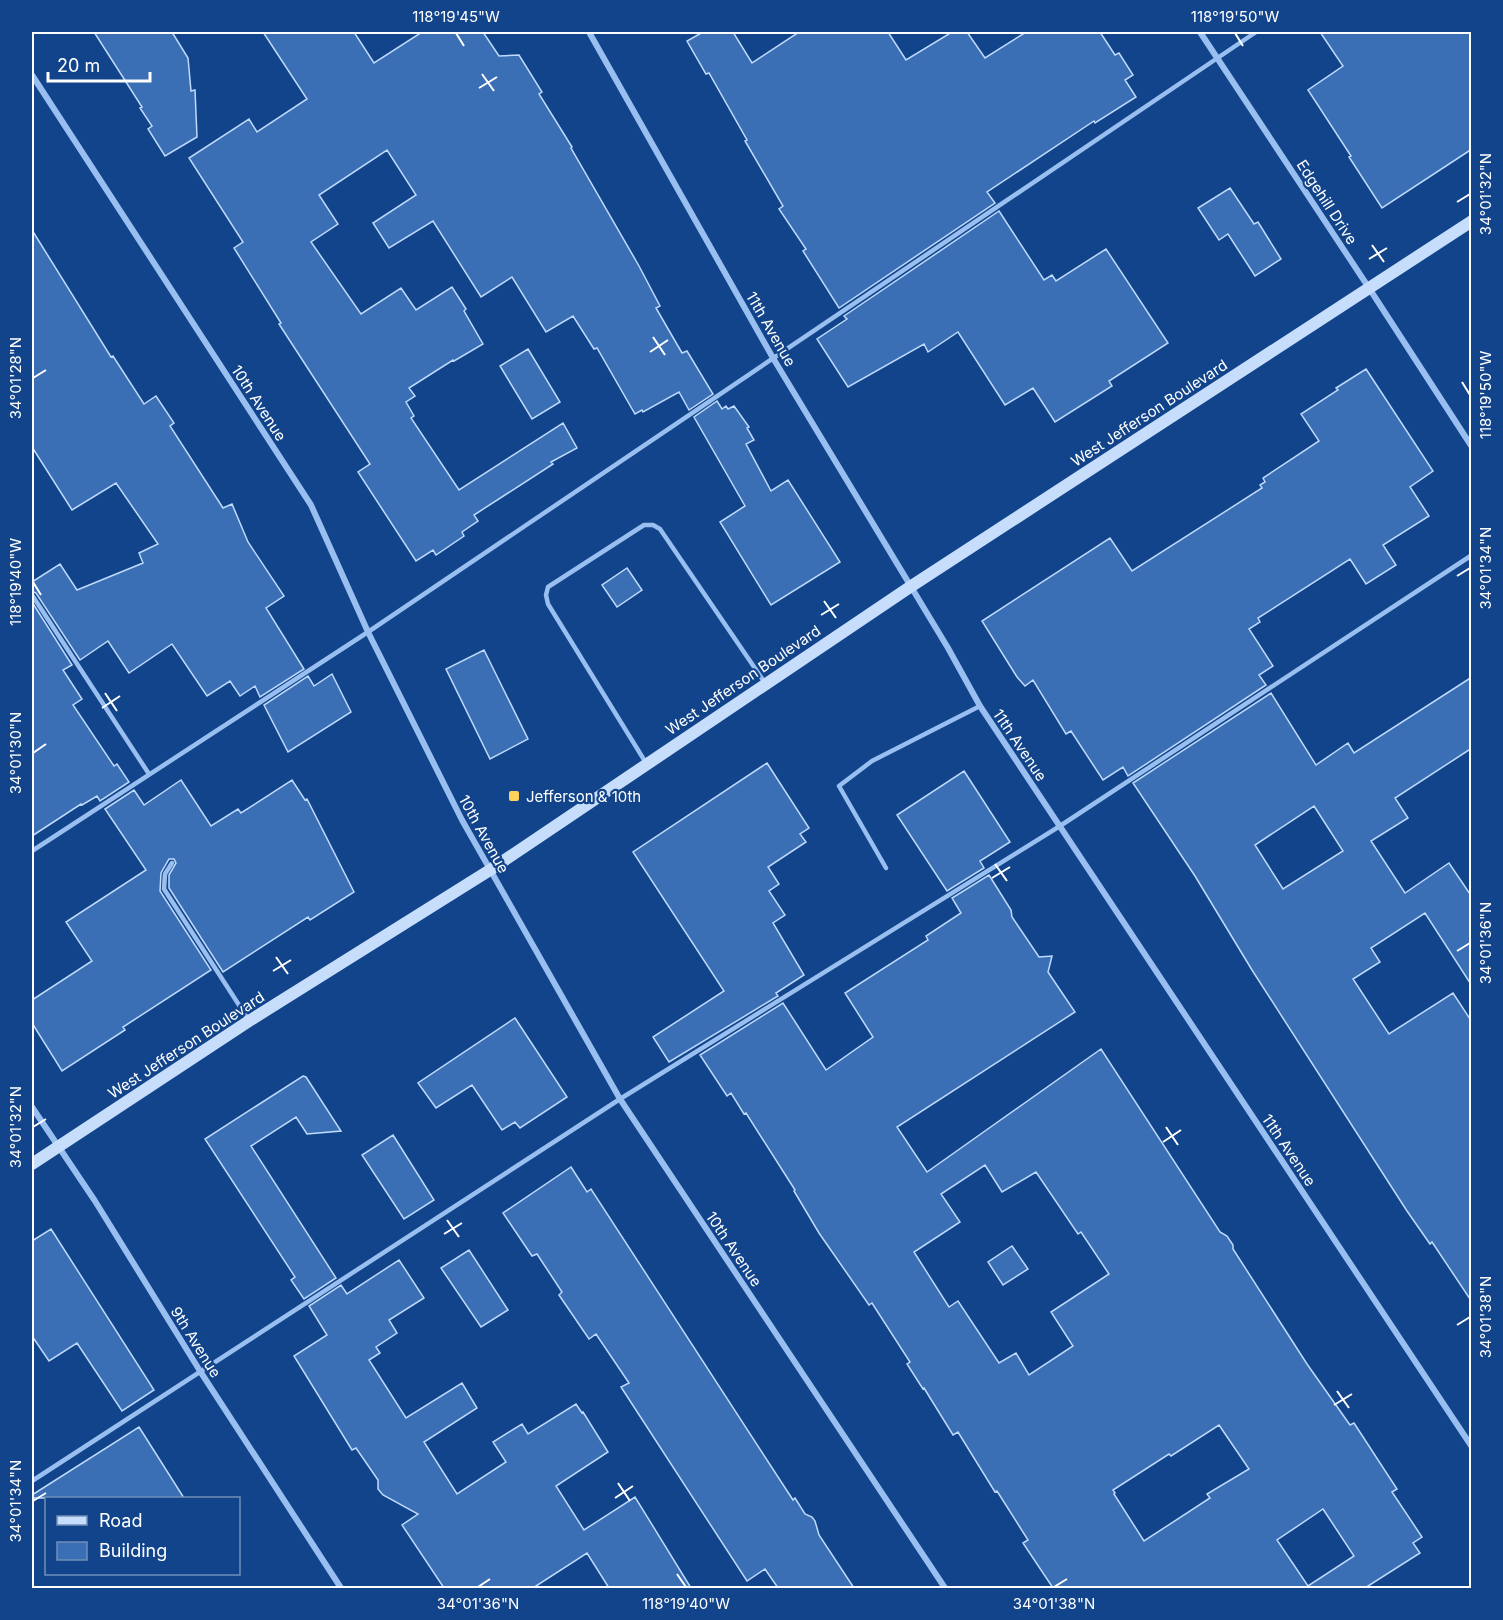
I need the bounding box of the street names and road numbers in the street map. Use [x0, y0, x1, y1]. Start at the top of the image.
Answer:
street label: Edgehill Drive [1293, 156, 1361, 248]
street label: 11th Avenue [742, 288, 800, 370]
street label: West Jefferson Boulevard [1067, 355, 1231, 471]
street label: 10th Avenue [227, 362, 291, 444]
street label: West Jefferson Boulevard [662, 621, 824, 739]
street label: 11th Avenue [989, 705, 1051, 785]
street label: 10th Avenue [455, 792, 513, 876]
street label: West Jefferson Boulevard [104, 987, 268, 1103]
street label: 11th Avenue [1258, 1110, 1320, 1190]
street label: 10th Avenue [702, 1208, 766, 1290]
street label: 9th Avenue [167, 1303, 225, 1381]

